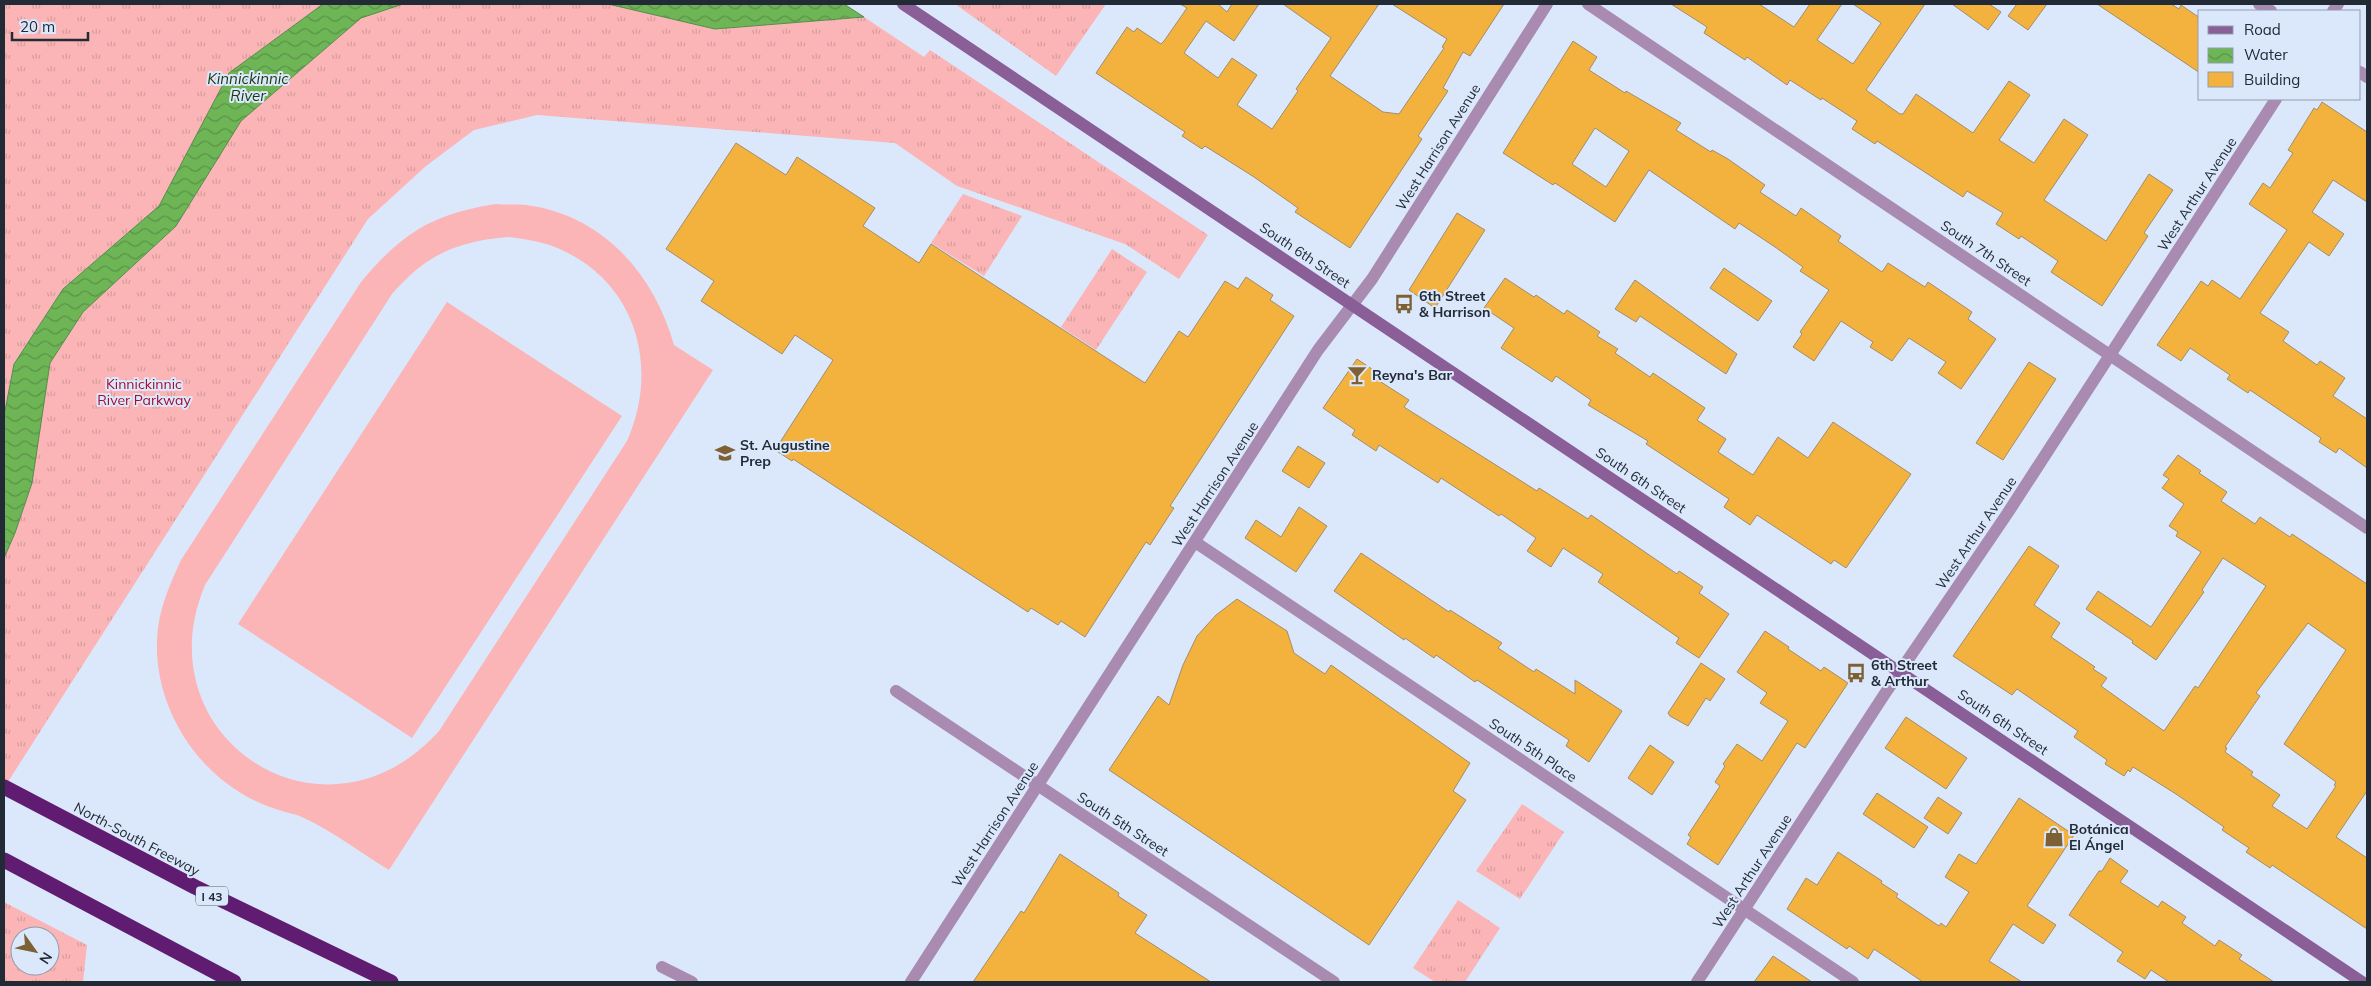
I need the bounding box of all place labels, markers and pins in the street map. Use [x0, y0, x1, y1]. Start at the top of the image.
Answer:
place label: 6th Street & Harrison [1419, 287, 1490, 321]
bus stop icon: 6th Street & Harrison [1393, 293, 1415, 315]
bar icon: Reyna's Bar [1346, 364, 1368, 386]
place label: Reyna's Bar [1372, 366, 1453, 384]
place label: St. Augustine Prep [740, 436, 830, 470]
school or university icon: St. Augustine Prep [714, 442, 736, 464]
place label: 6th Street & Arthur [1871, 656, 1938, 690]
bus stop icon: 6th Street & Arthur [1845, 662, 1867, 684]
place label: Botánica El Ángel [2069, 820, 2129, 854]
shop icon: Botánica El Ángel [2043, 826, 2065, 848]

